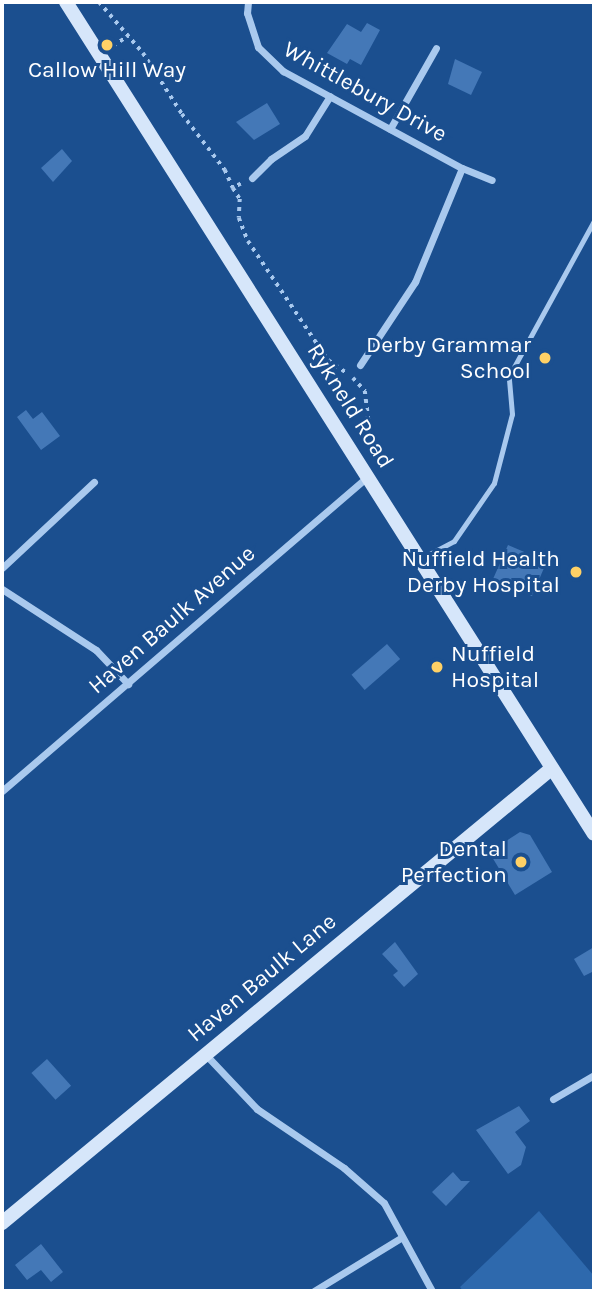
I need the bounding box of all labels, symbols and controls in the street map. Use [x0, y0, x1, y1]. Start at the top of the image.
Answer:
street label: Whittlebury Drive [278, 36, 452, 148]
marker: Callow Hill Way [99, 37, 115, 53]
place label: Callow Hill Way [28, 56, 186, 84]
place label: Derby Grammar School [366, 331, 531, 385]
street label: Rykneld Road [301, 339, 399, 473]
marker: Derby Grammar School [537, 350, 553, 366]
street label: Haven Baulk Avenue [83, 540, 261, 700]
place label: Nuffield Health Derby Hospital [402, 545, 560, 599]
marker: Nuffield Health Derby Hospital [566, 562, 586, 582]
place label: Nuffield Hospital [451, 640, 539, 694]
marker: Nuffield Hospital [429, 659, 445, 675]
place label: Dental Perfection [401, 835, 507, 889]
marker: Dental Perfection [513, 854, 529, 870]
street label: Haven Baulk Lane [182, 908, 342, 1048]

